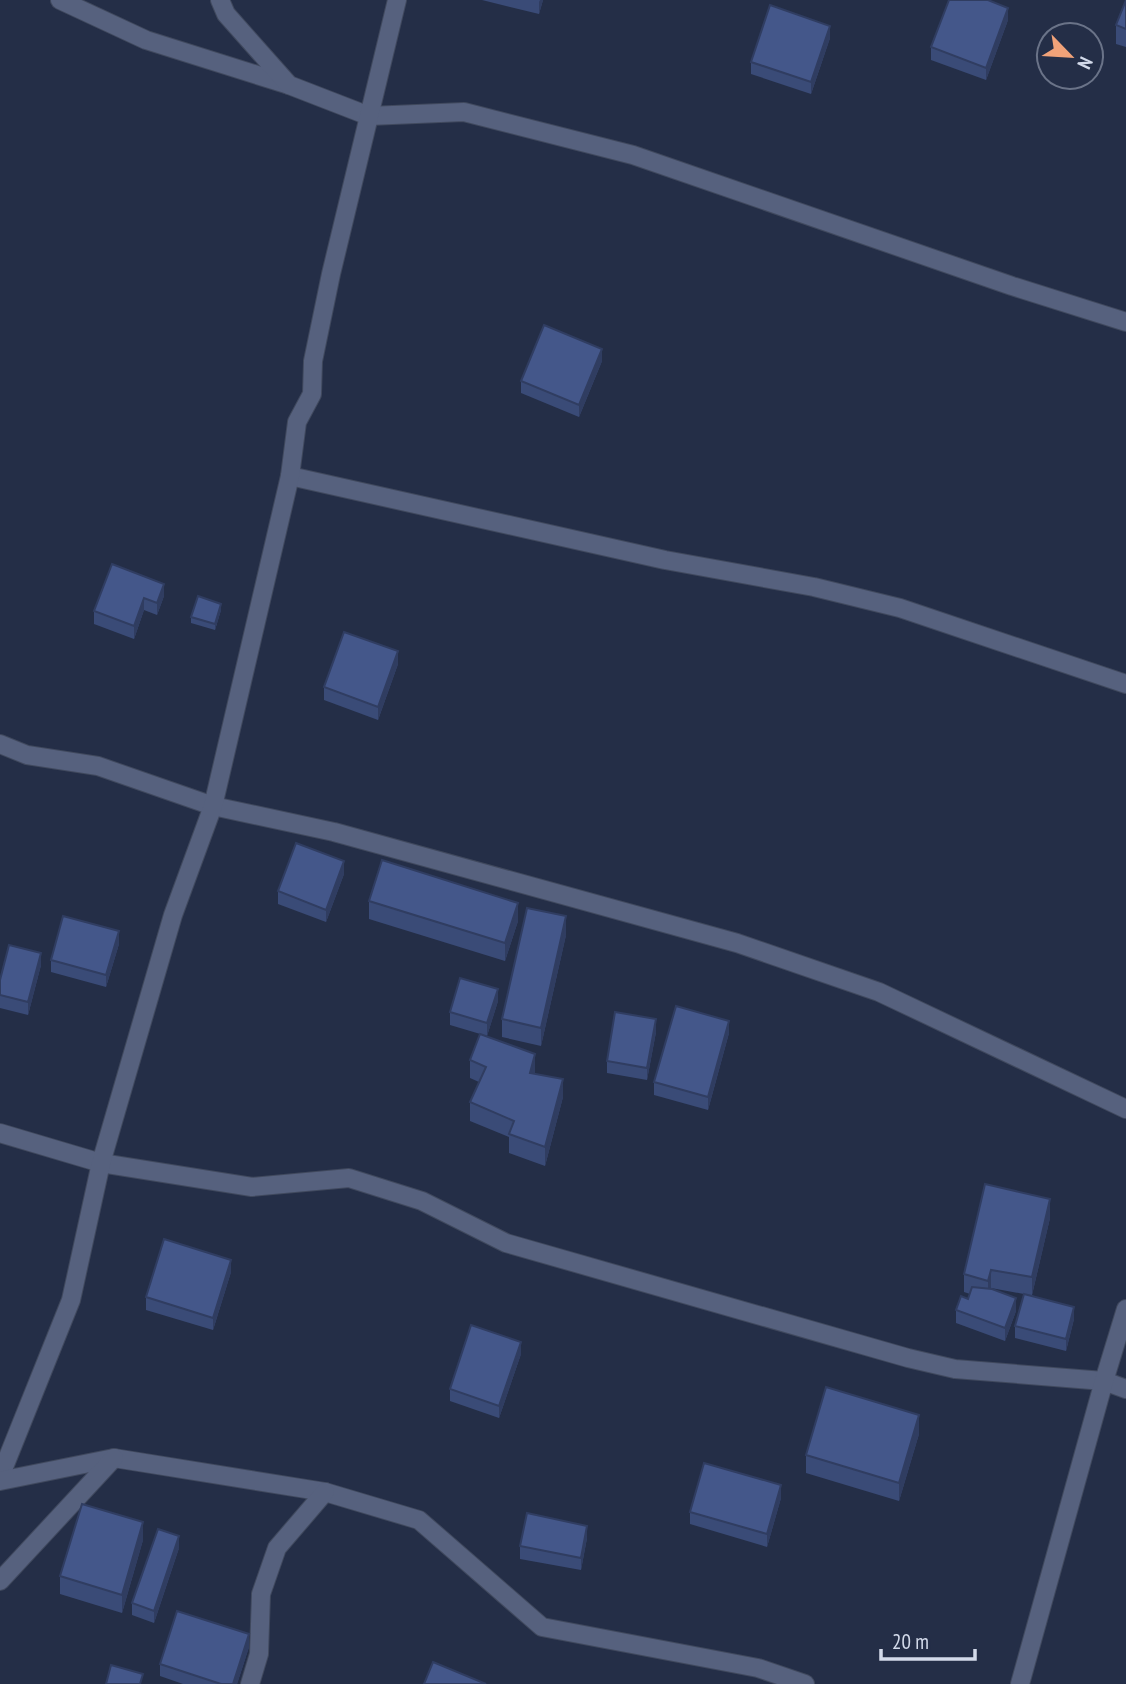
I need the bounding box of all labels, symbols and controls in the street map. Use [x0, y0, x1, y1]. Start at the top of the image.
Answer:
north arrow [1035, 21, 1105, 91]
text: N [1072, 53, 1098, 73]
scale bar [881, 1618, 976, 1662]
text: 20 m [892, 1628, 929, 1655]

